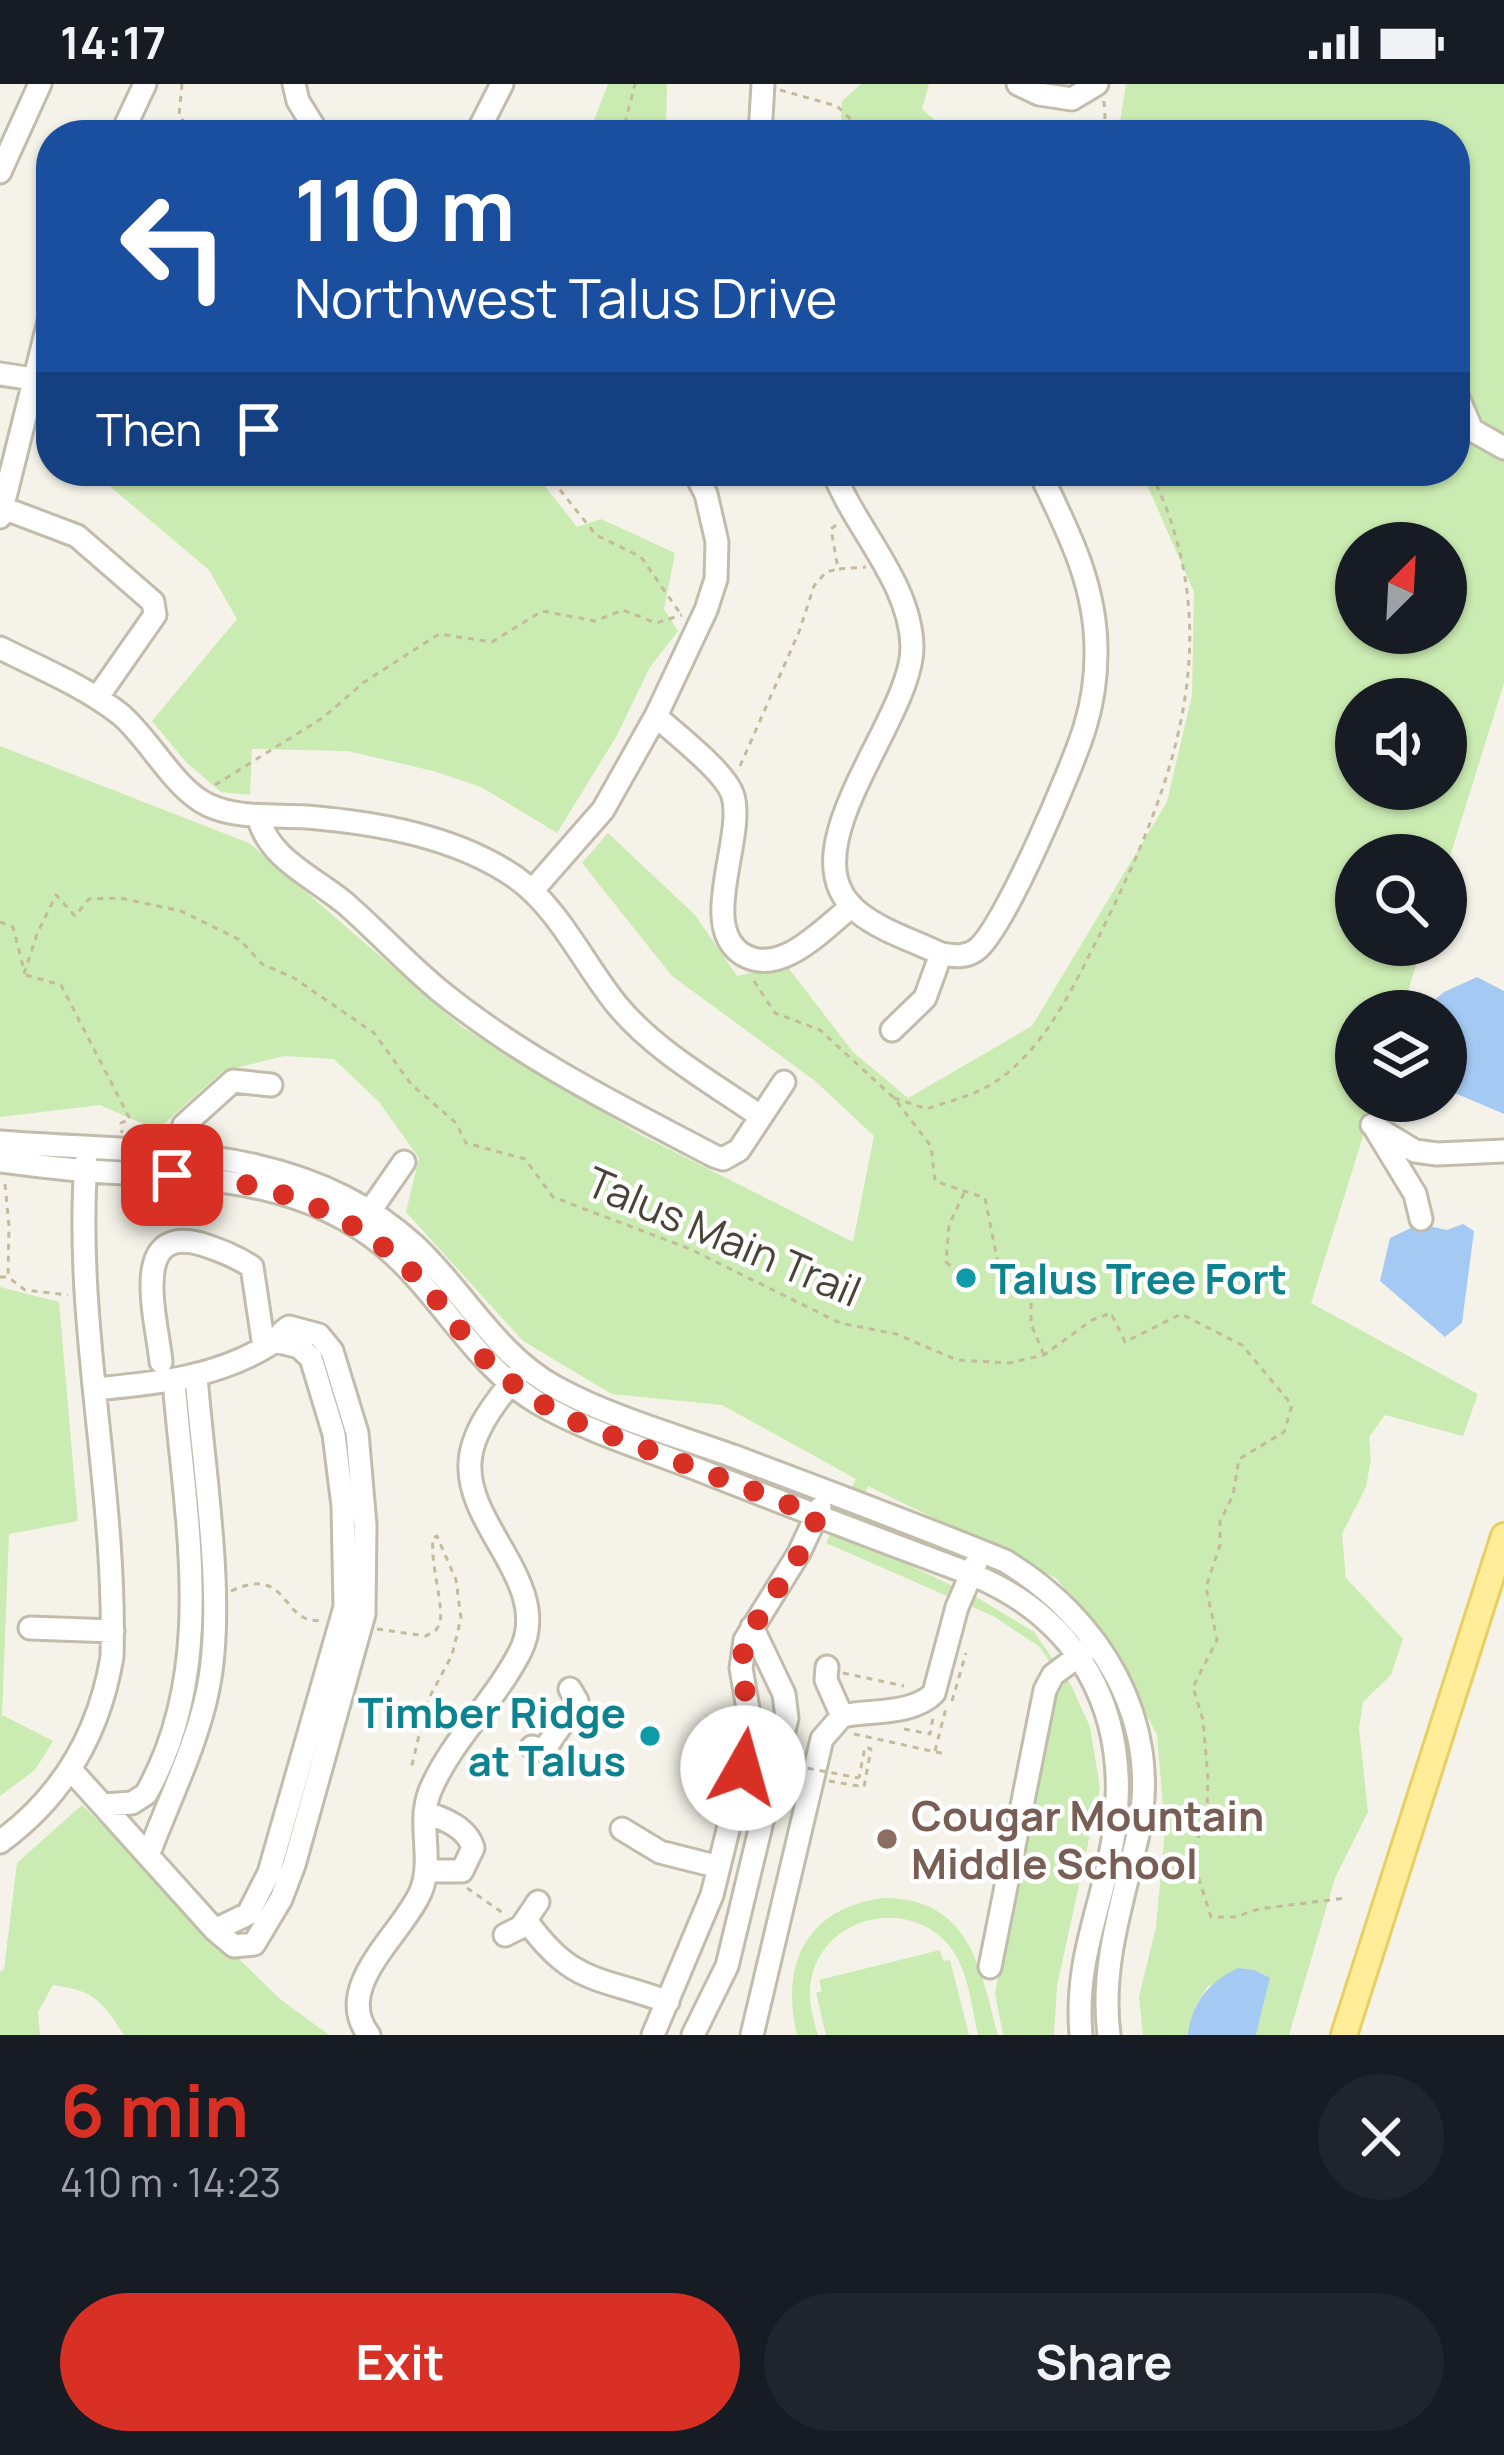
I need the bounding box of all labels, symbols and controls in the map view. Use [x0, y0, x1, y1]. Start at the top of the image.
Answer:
text: 14:17 [60, 11, 166, 73]
text: 110 m [294, 151, 515, 266]
icon: left [96, 168, 252, 324]
text: Northwest Talus Drive [294, 260, 837, 334]
icon: arrive [226, 396, 292, 462]
text: Then [96, 398, 202, 460]
north arrow [1335, 522, 1467, 654]
map controls [1335, 522, 1467, 1122]
button: sound [1335, 678, 1467, 810]
button: search [1335, 834, 1467, 966]
button: layers [1335, 990, 1467, 1122]
pin [121, 1124, 223, 1226]
icon: arrive [139, 1142, 205, 1208]
street label: Talus Main Trail [578, 1152, 870, 1320]
place label: Talus Tree Fort [990, 1249, 1287, 1307]
marker: Talus Tree Fort [953, 1265, 979, 1291]
place label: Timber Ridge at Talus [358, 1683, 626, 1789]
position arrow [680, 1705, 806, 1831]
marker: Timber Ridge at Talus [637, 1723, 663, 1749]
place label: Cougar Mountain Middle School [911, 1786, 1264, 1892]
marker: Cougar Mountain Middle School [874, 1826, 900, 1852]
text: 6 min [60, 2060, 249, 2159]
button: close [1318, 2074, 1444, 2200]
text: 410 m · 14:23 [60, 2155, 281, 2209]
button: Exit [60, 2293, 740, 2431]
button: Share [764, 2293, 1444, 2431]

